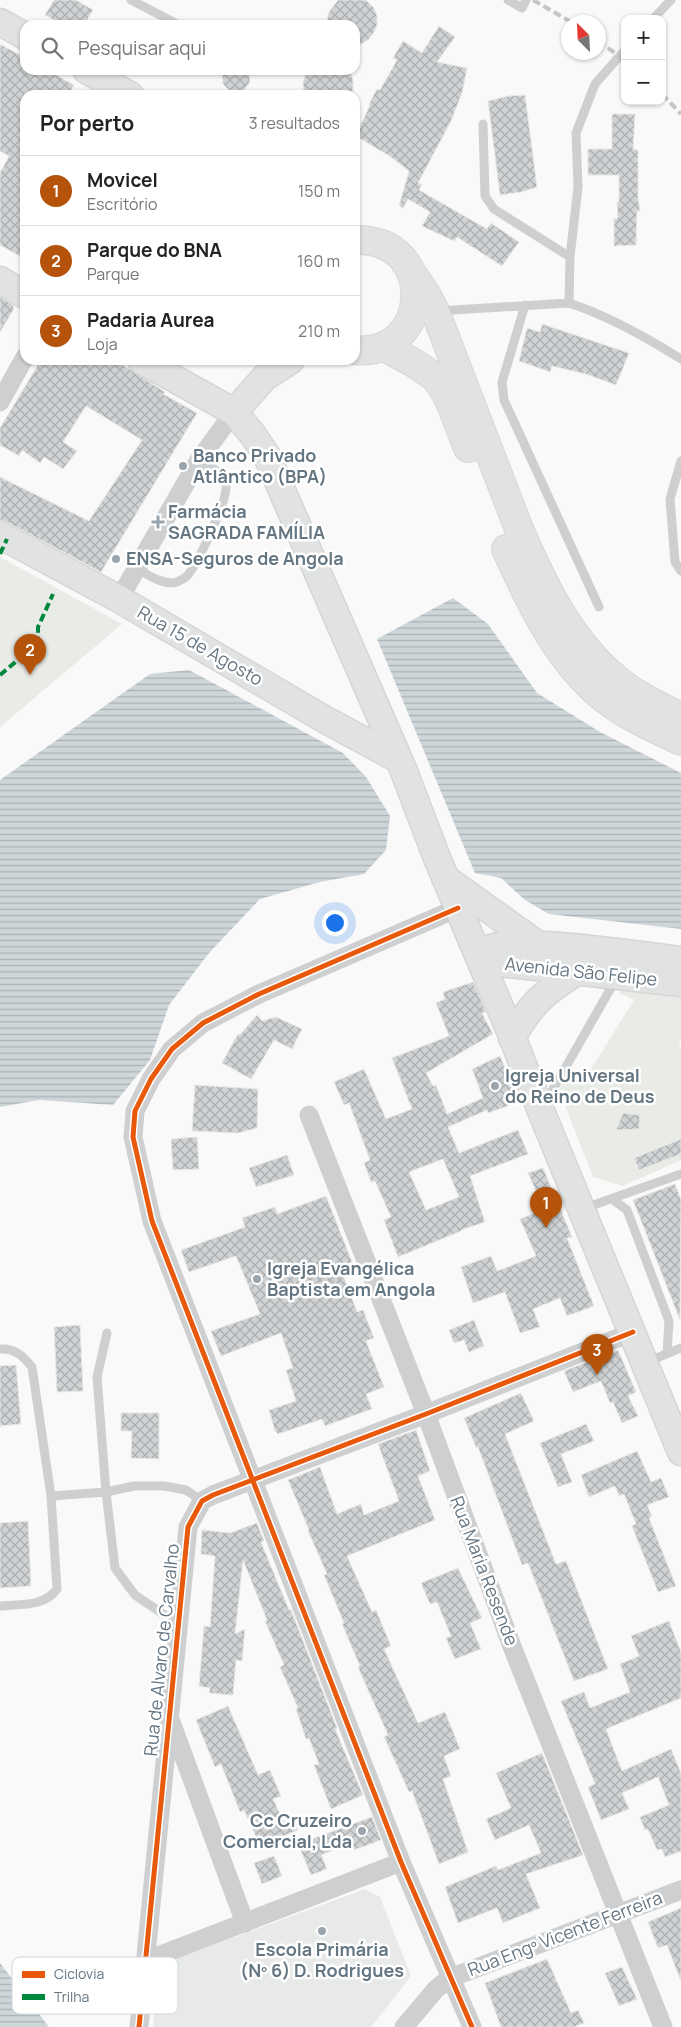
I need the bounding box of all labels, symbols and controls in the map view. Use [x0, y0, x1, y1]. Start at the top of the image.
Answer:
north arrow [561, 15, 606, 60]
map controls [621, 15, 666, 105]
button: + [621, 15, 666, 60]
search box [20, 20, 360, 75]
icon: search [38, 34, 66, 62]
text: Pesquisar aqui [78, 35, 206, 61]
button: − [621, 60, 666, 105]
text: Por perto [40, 109, 134, 137]
text: 3 resultados [249, 112, 340, 134]
text: Movicel [87, 167, 158, 193]
text: 1 [52, 180, 60, 202]
text: 150 m [298, 180, 340, 202]
text: Escritório [87, 193, 157, 215]
text: Parque do BNA [87, 237, 222, 263]
text: 2 [51, 250, 61, 272]
text: 160 m [297, 250, 340, 272]
text: Parque [87, 263, 139, 285]
text: Padaria Aurea [87, 307, 214, 333]
text: 3 [51, 320, 61, 342]
text: 210 m [298, 320, 340, 342]
text: Loja [87, 333, 118, 355]
place label: Banco Privado Atlântico (BPA) [193, 443, 327, 488]
marker: Banco Privado Atlântico (BPA) [177, 460, 189, 472]
place label: Farmácia SAGRADA FAMÍLIA [168, 499, 325, 544]
marker: Farmácia SAGRADA FAMÍLIA [152, 516, 164, 528]
place label: ENSA-Seguros de Angola [126, 546, 344, 570]
marker: ENSA-Seguros de Angola [110, 553, 122, 565]
street label: Rua 15 de Agosto [133, 599, 268, 691]
pin: 2 [14, 634, 46, 675]
your location [322, 910, 348, 936]
street label: Avenida São Felipe [504, 951, 659, 991]
place label: Igreja Universal do Reino de Deus [505, 1063, 655, 1108]
marker: Igreja Universal do Reino de Deus [489, 1080, 501, 1092]
pin: 1 [530, 1187, 562, 1228]
place label: Igreja Evangélica Baptista em Angola [267, 1256, 435, 1301]
marker: Igreja Evangélica Baptista em Angola [251, 1273, 263, 1285]
pin: 3 [581, 1334, 613, 1375]
street label: Rua Maria Resende [445, 1492, 525, 1649]
street label: Rua de Alvaro de Carvalho [138, 1542, 184, 1757]
place label: Cc Cruzeiro Comercial, Lda [223, 1808, 352, 1853]
marker: Cc Cruzeiro Comercial, Lda [356, 1825, 368, 1837]
street label: Rua Engº Vicente Ferreira [464, 1885, 665, 1981]
marker: Escola Primária (Nº 6) D. Rodrigues [316, 1925, 328, 1937]
place label: Escola Primária (Nº 6) D. Rodrigues [240, 1937, 404, 1982]
legend [12, 1957, 178, 2014]
text: Ciclovia [54, 1964, 104, 1983]
text: Trilha [54, 1987, 89, 2006]

